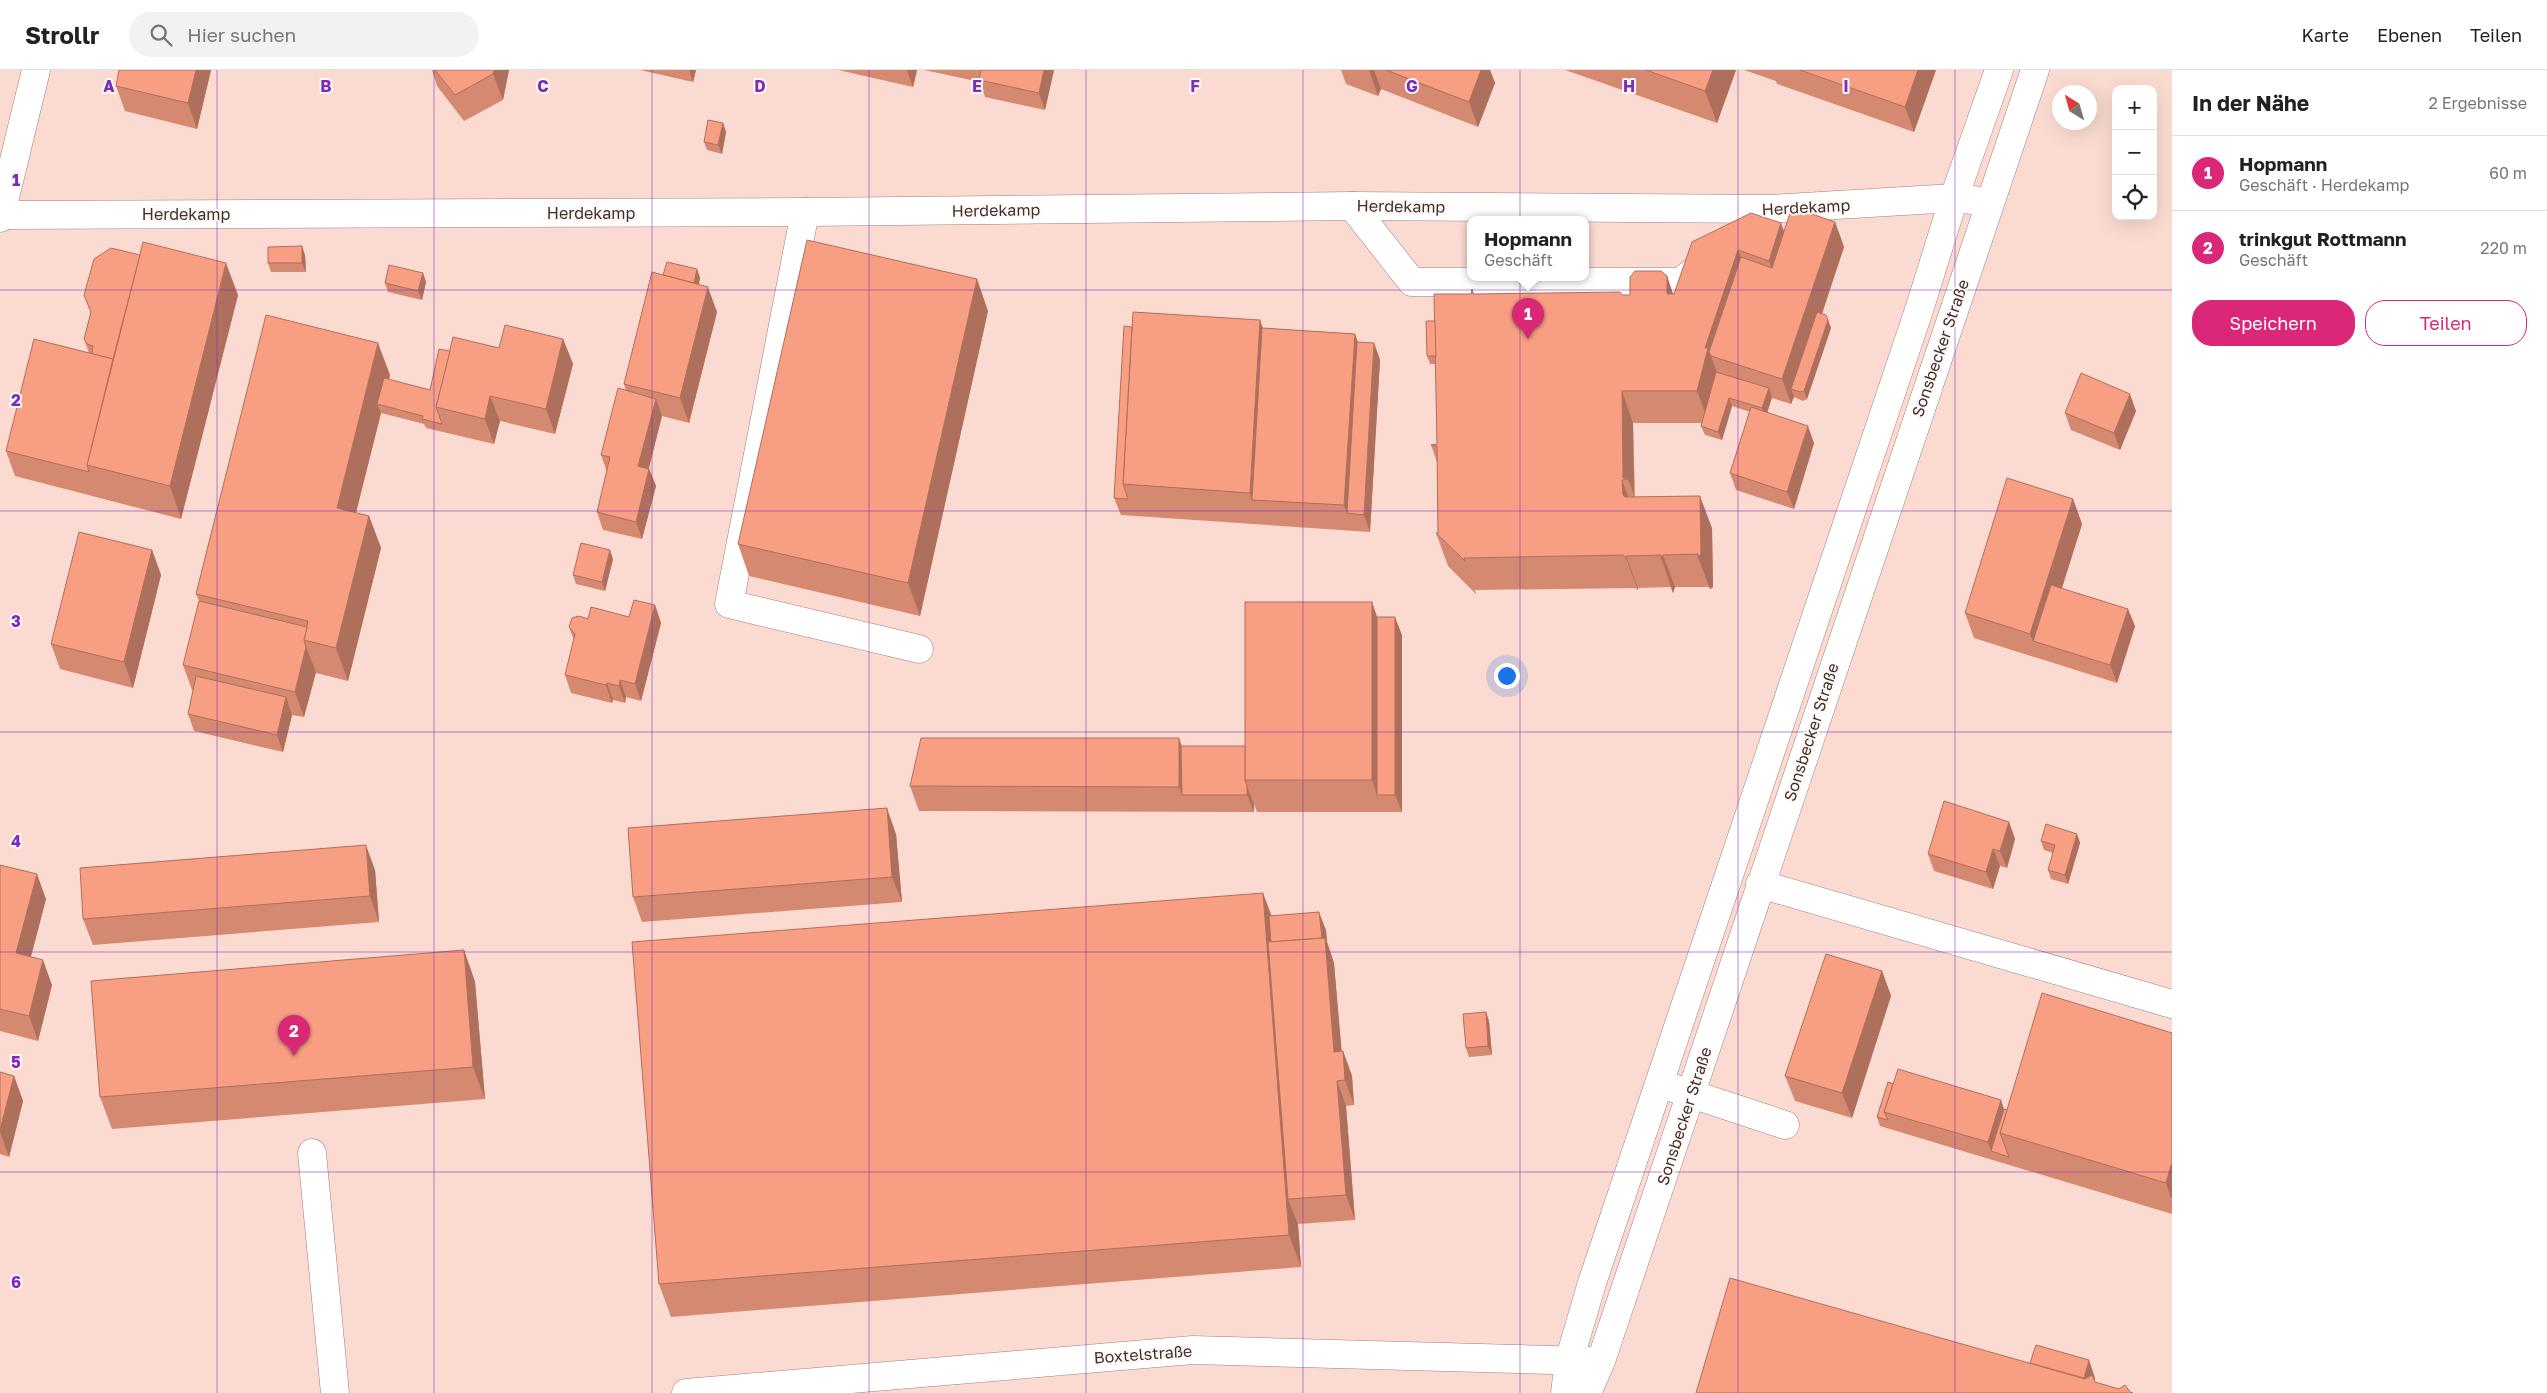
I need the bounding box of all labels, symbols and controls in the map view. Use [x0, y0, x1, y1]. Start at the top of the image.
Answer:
search box [129, 12, 479, 57]
text: Strollr [25, 20, 99, 49]
icon: search [147, 21, 175, 49]
text: Hier suchen [187, 23, 296, 46]
text: Karte [2302, 24, 2349, 46]
text: Ebenen [2377, 24, 2442, 46]
text: Teilen [2470, 24, 2522, 46]
text: A [103, 76, 115, 96]
text: B [320, 76, 332, 96]
text: C [537, 76, 549, 96]
text: D [754, 76, 766, 96]
text: E [972, 76, 982, 96]
text: F [1190, 76, 1200, 96]
text: G [1406, 76, 1418, 96]
text: H [1623, 76, 1635, 96]
text: I [1843, 76, 1849, 96]
north arrow [2052, 85, 2097, 130]
map controls [2112, 85, 2157, 220]
button: + [2112, 85, 2157, 130]
text: In der Nähe [2192, 90, 2309, 116]
text: 2 Ergebnisse [2429, 93, 2527, 113]
button: − [2112, 130, 2157, 175]
text: Hopmann [2239, 152, 2327, 175]
text: 1 [2204, 163, 2212, 183]
text: 60 m [2489, 163, 2527, 183]
text: 1 [12, 170, 20, 190]
button: locate [2112, 175, 2157, 220]
text: Geschäft · Herdekamp [2239, 175, 2409, 195]
street label: Herdekamp [1357, 195, 1446, 217]
street label: Herdekamp [1761, 195, 1851, 219]
street label: Herdekamp [952, 199, 1041, 221]
street label: Herdekamp [547, 203, 635, 223]
street label: Herdekamp [142, 204, 230, 224]
popup [1467, 216, 1589, 281]
text: Hopmann [1484, 227, 1572, 250]
text: trinkgut Rottmann [2239, 227, 2407, 250]
text: 2 [2203, 238, 2213, 258]
text: 220 m [2480, 238, 2527, 258]
text: Geschäft [1484, 250, 1553, 270]
text: Geschäft [2239, 250, 2308, 270]
street label: Sonsbecker Straße [1907, 277, 1973, 419]
pin: 1 [1512, 298, 1544, 339]
button: Speichern [2192, 300, 2355, 346]
button: Teilen [2365, 300, 2527, 346]
text: 2 [11, 390, 21, 410]
text: 3 [11, 611, 21, 631]
street label: Sonsbecker Straße [1779, 660, 1843, 804]
your location [1494, 663, 1520, 689]
text: 4 [11, 831, 21, 851]
pin: 2 [278, 1015, 310, 1056]
street label: Sonsbecker Straße [1652, 1044, 1716, 1188]
text: 5 [11, 1052, 21, 1072]
text: 6 [11, 1272, 21, 1292]
street label: Boxtelstraße [1093, 1341, 1193, 1367]

